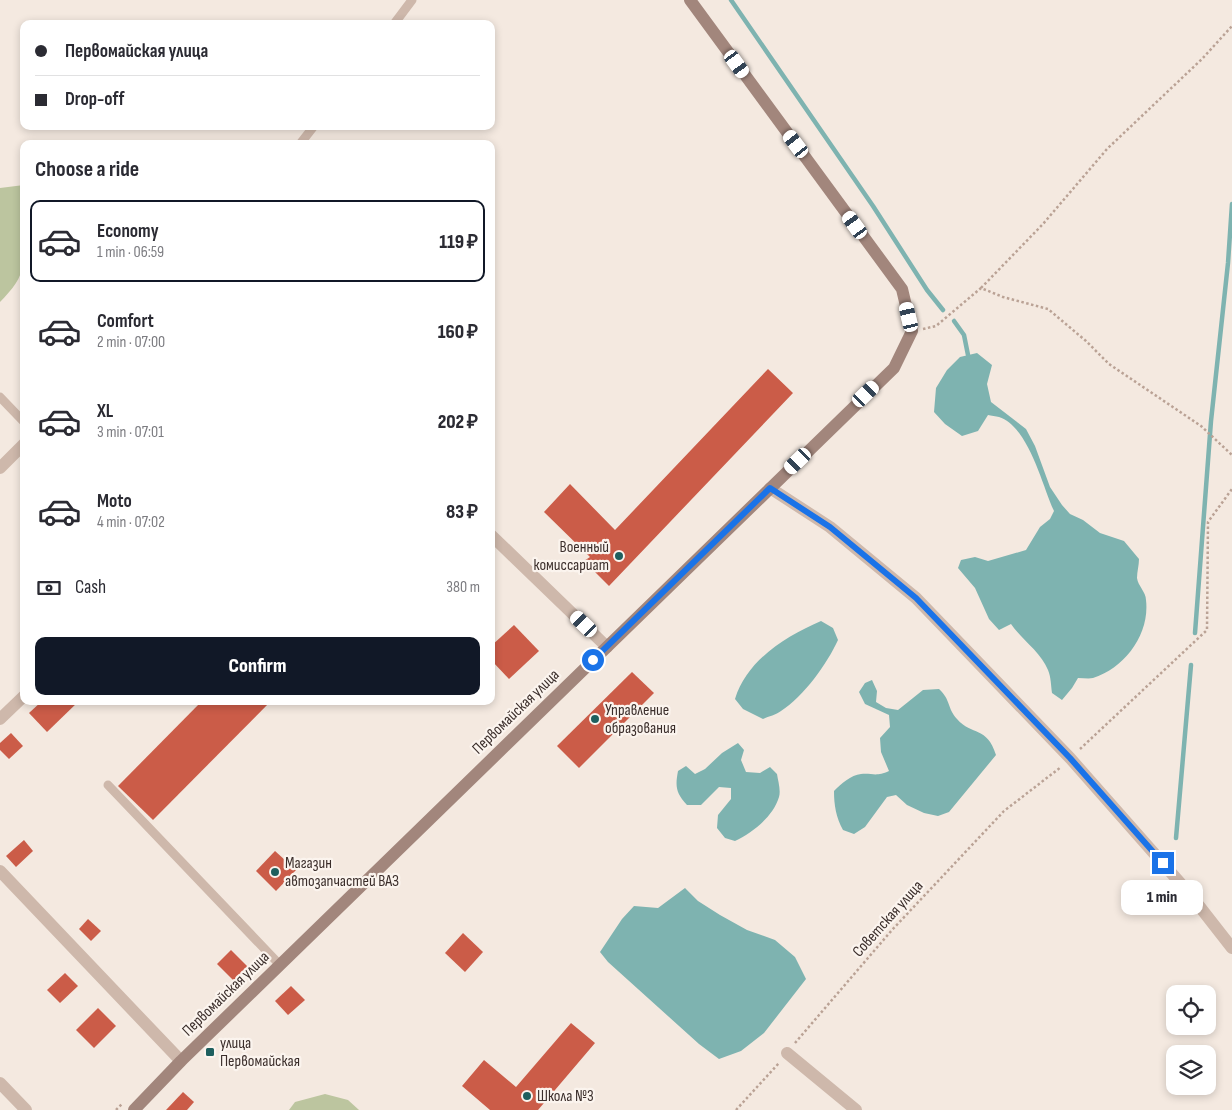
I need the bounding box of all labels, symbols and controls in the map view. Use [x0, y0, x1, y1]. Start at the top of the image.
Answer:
text: Первомайская улица [65, 40, 208, 63]
car [722, 47, 751, 81]
text: Drop-off [65, 88, 125, 111]
car [780, 128, 811, 160]
text: Choose a ride [35, 156, 139, 183]
car [840, 208, 869, 242]
icon: car [37, 219, 82, 264]
text: Economy [97, 220, 159, 243]
text: 119 ₽ [439, 231, 478, 254]
text: 1 min · 06:59 [97, 243, 164, 262]
car [898, 301, 919, 333]
icon: car [37, 309, 82, 354]
text: Comfort [97, 310, 154, 333]
text: 160 ₽ [438, 321, 478, 344]
text: 2 min · 07:00 [97, 333, 165, 352]
car [849, 378, 882, 410]
icon: car [37, 399, 82, 444]
text: XL [97, 400, 113, 423]
text: 202 ₽ [438, 411, 478, 434]
text: 3 min · 07:01 [97, 423, 164, 442]
car [781, 445, 814, 477]
icon: car [37, 489, 82, 534]
text: Moto [97, 490, 132, 513]
text: 83 ₽ [446, 501, 478, 524]
text: 4 min · 07:02 [97, 513, 165, 532]
place label: Военный комиссариат [534, 538, 609, 575]
marker: Военный комиссариат [613, 550, 625, 562]
icon: cash [35, 574, 63, 602]
text: Cash [75, 576, 106, 599]
text: 380 m [446, 578, 480, 597]
car [567, 608, 600, 640]
button: Confirm [35, 637, 480, 695]
route start [582, 649, 604, 671]
street label: Первомайская улица [469, 666, 563, 758]
place label: Управление образования [605, 701, 676, 738]
marker: Управление образования [589, 713, 601, 725]
route end [1152, 852, 1174, 874]
place label: Магазин автозапчастей ВАЗ [285, 854, 399, 891]
marker: Магазин автозапчастей ВАЗ [269, 866, 281, 878]
street label: Советская улица [849, 877, 927, 961]
callout: 1 min [1122, 880, 1204, 916]
text: 1 min [1147, 888, 1177, 907]
street label: Первомайская улица [179, 948, 273, 1040]
map controls [1166, 985, 1216, 1095]
button: locate [1166, 985, 1216, 1035]
place label: улица Первомайская [220, 1034, 300, 1071]
button: layers [1166, 1045, 1216, 1095]
marker: улица Первомайская [204, 1046, 216, 1058]
place label: Школа №3 [537, 1087, 594, 1106]
marker: Школа №3 [521, 1090, 533, 1102]

